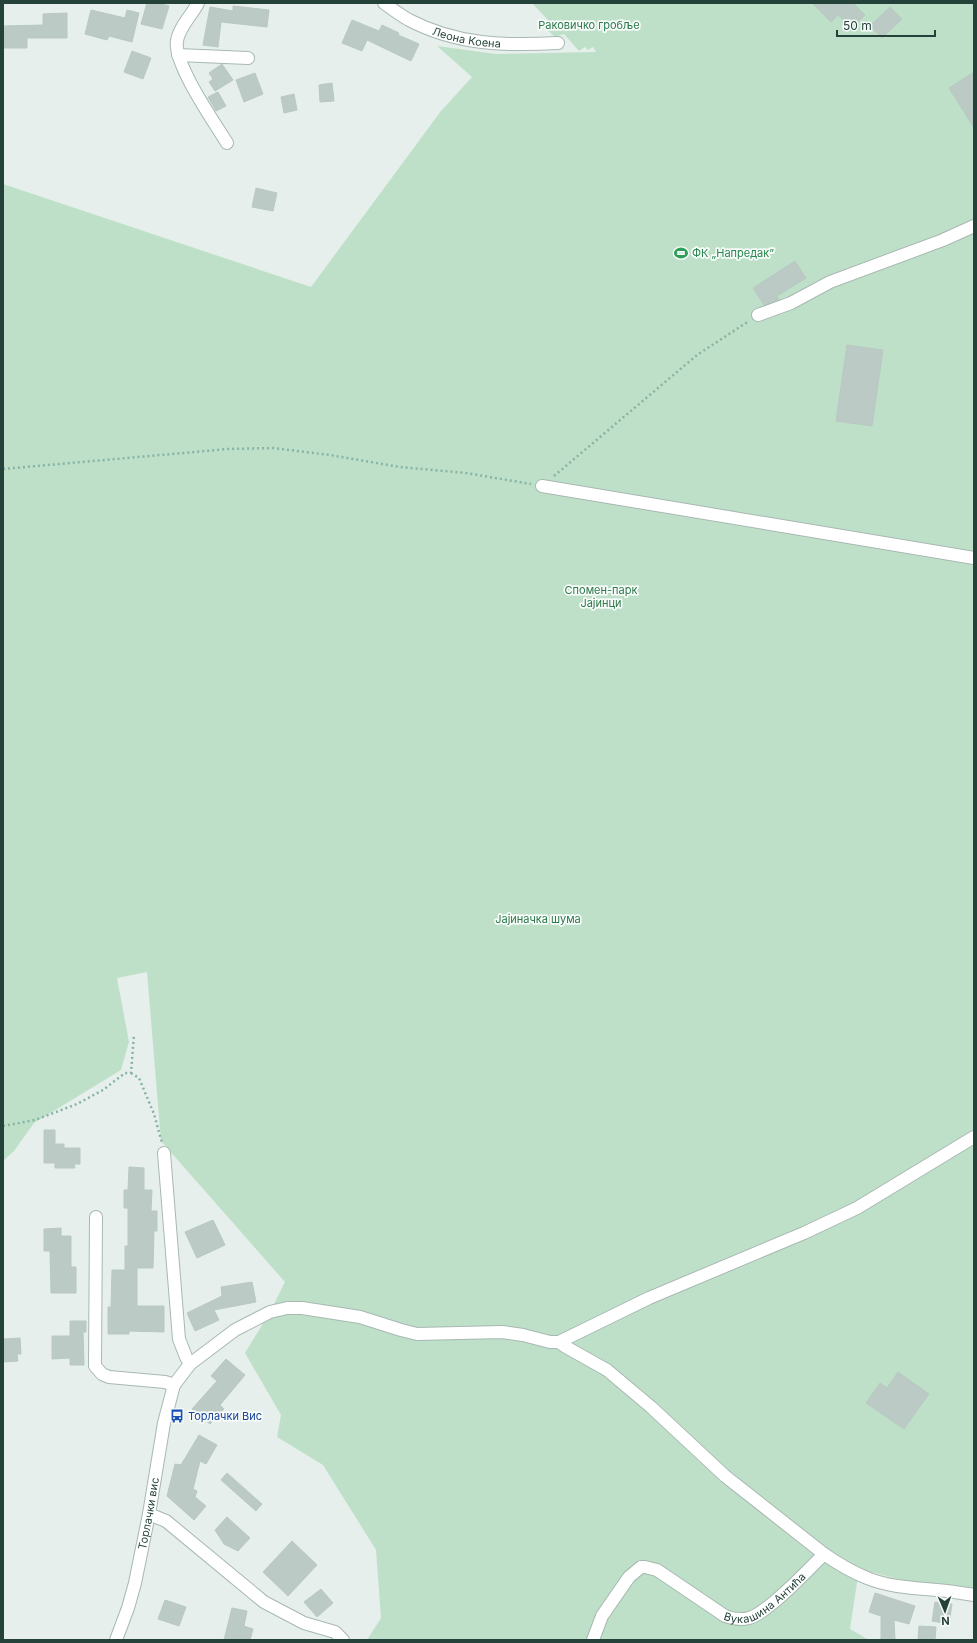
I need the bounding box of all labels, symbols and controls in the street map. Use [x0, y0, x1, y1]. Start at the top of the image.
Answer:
scale bar [837, 12, 935, 38]
park label: Раковичко гробље [538, 18, 640, 32]
text: 50 m [843, 18, 872, 33]
street label: Леона Коена [430, 24, 501, 51]
sports icon: ФК „Напредак” [673, 245, 689, 261]
place label: ФК „Напредак” [692, 246, 774, 260]
park label: Спомен-парк Јајинци [565, 583, 637, 610]
park label: Јајиначка шума [495, 912, 581, 926]
bus stop icon: Торлачки Вис [169, 1408, 185, 1424]
place label: Торлачки Вис [188, 1409, 262, 1423]
street label: Торлачки вис [135, 1476, 162, 1551]
street label: Вукашина Антића [722, 1570, 809, 1626]
north arrow [925, 1591, 965, 1631]
text: N [941, 1614, 950, 1628]

